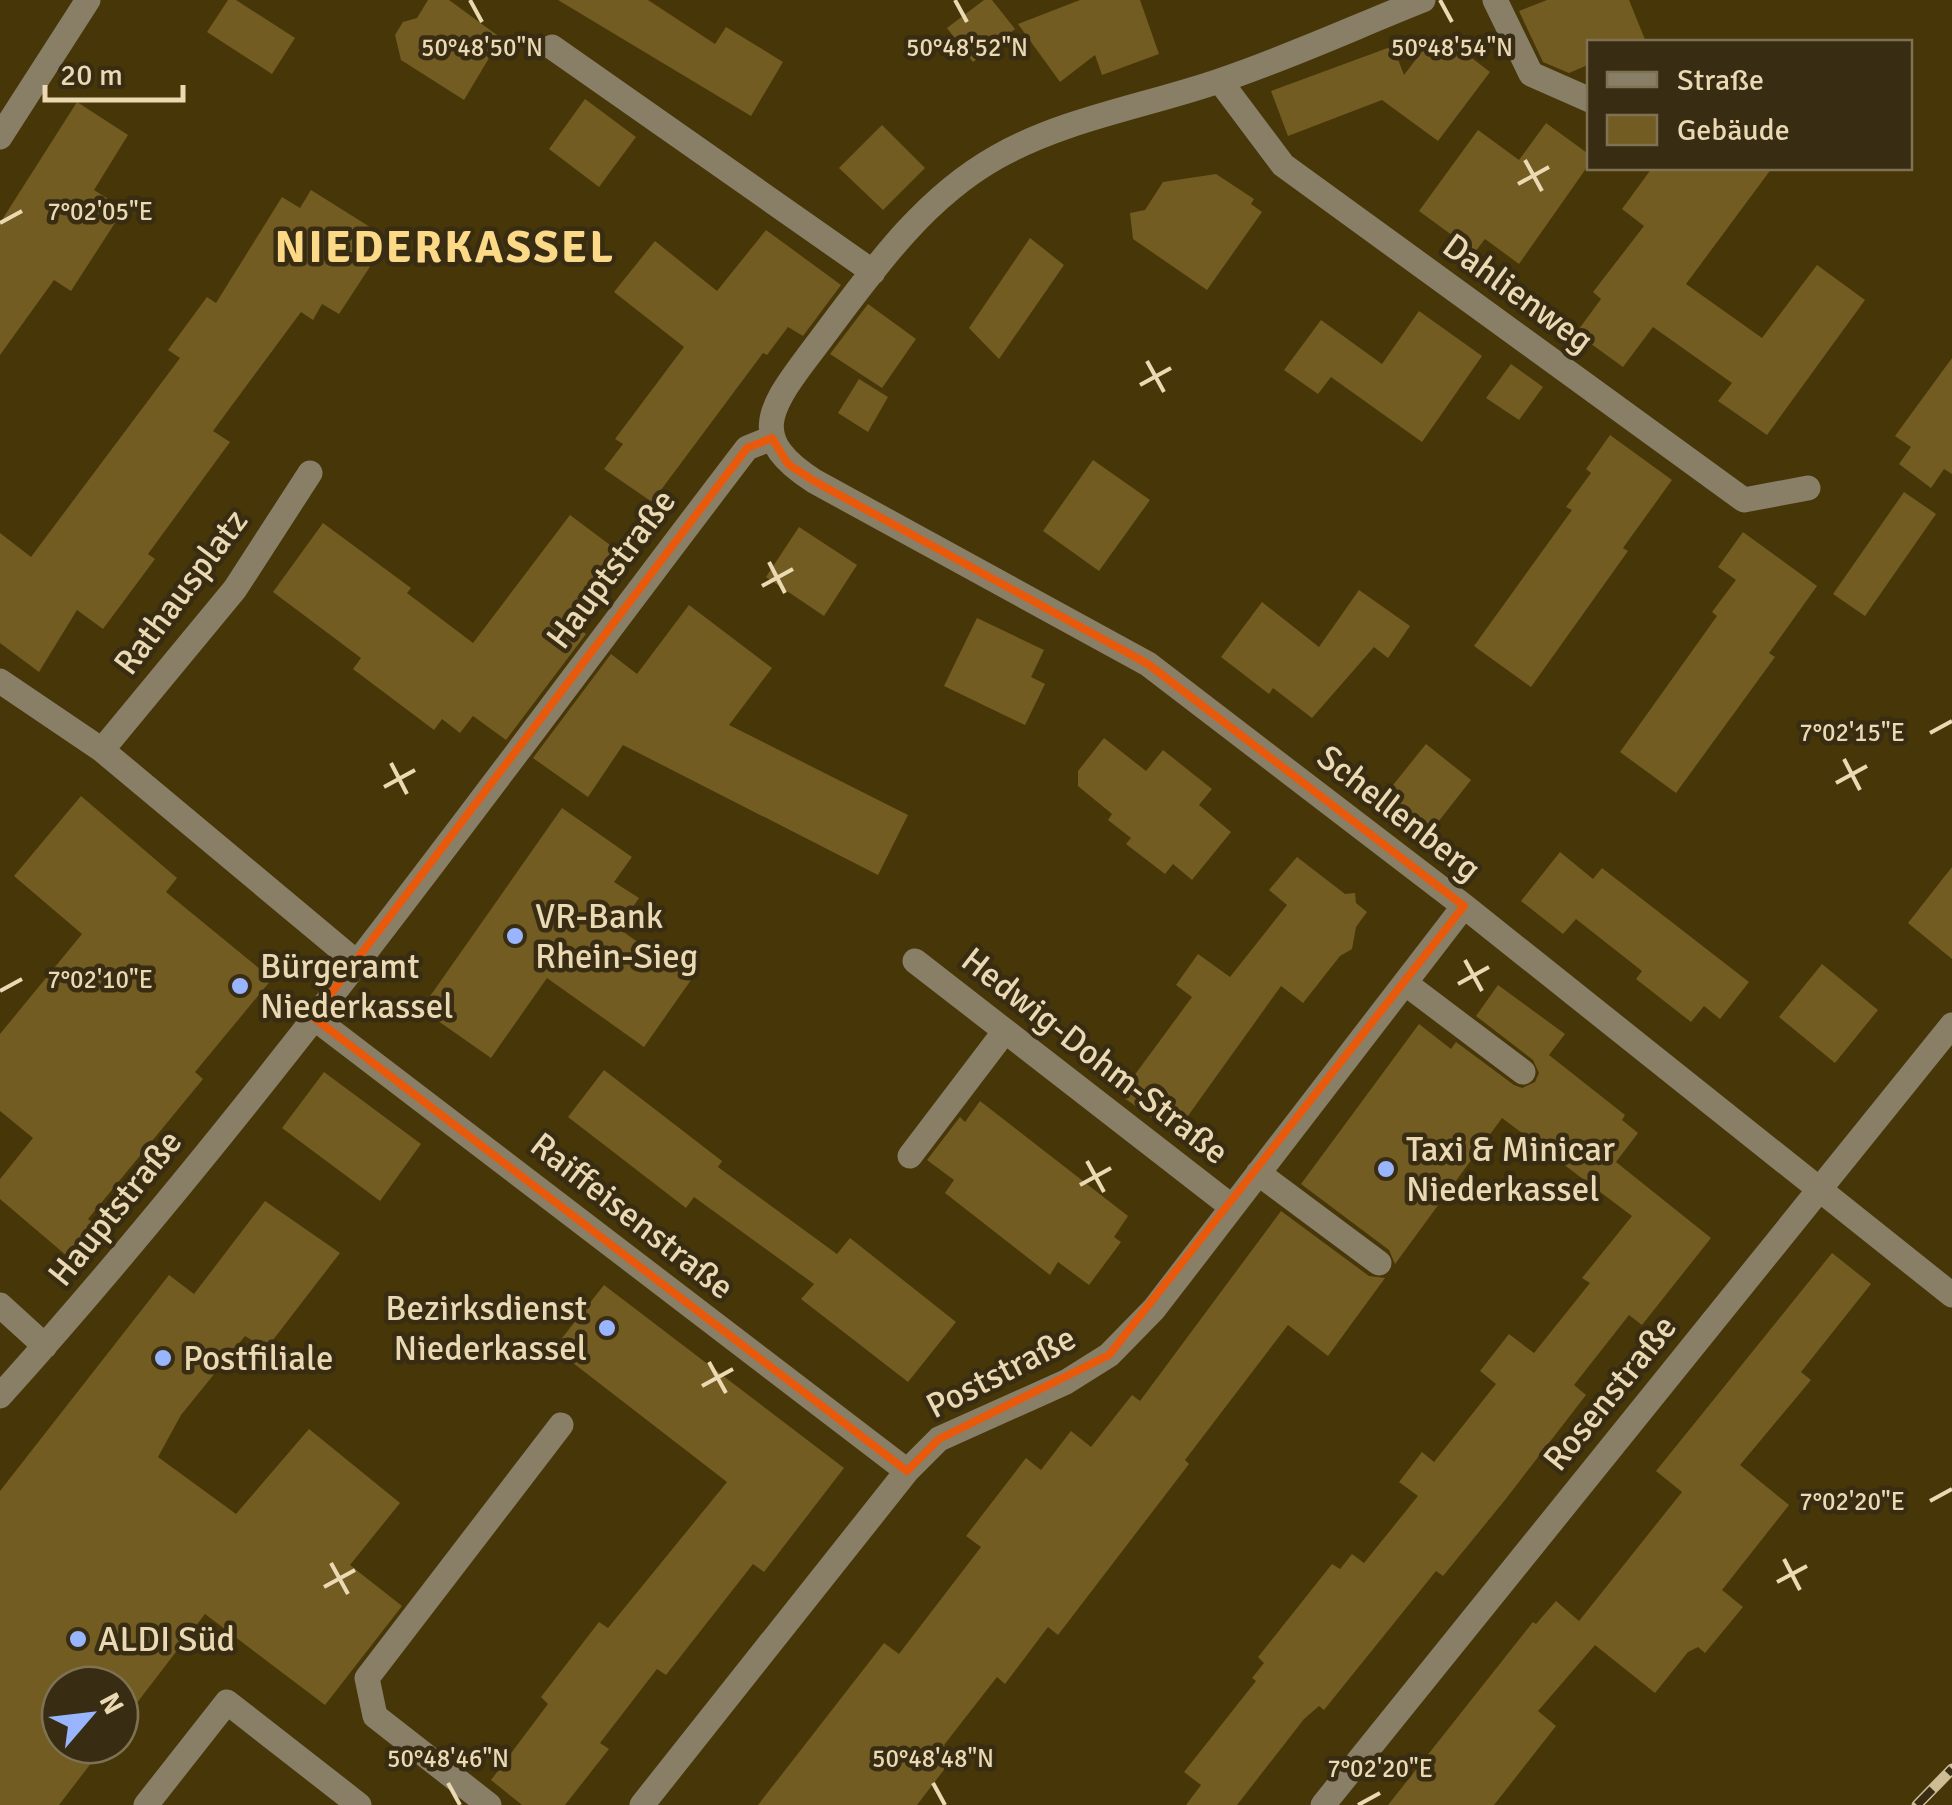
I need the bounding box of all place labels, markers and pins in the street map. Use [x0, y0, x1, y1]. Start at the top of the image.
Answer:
place label: VR-Bank Rhein-Sieg [535, 895, 698, 978]
marker: VR-Bank Rhein-Sieg [504, 925, 526, 947]
place label: Bürgeramt Niederkassel [260, 945, 453, 1028]
marker: Bürgeramt Niederkassel [229, 975, 251, 997]
place label: Taxi & Minicar Niederkassel [1406, 1128, 1615, 1211]
marker: Taxi & Minicar Niederkassel [1375, 1158, 1397, 1180]
place label: Bezirksdienst Niederkassel [385, 1287, 587, 1370]
marker: Bezirksdienst Niederkassel [596, 1317, 618, 1339]
place label: Postfiliale [183, 1337, 333, 1380]
marker: Postfiliale [152, 1347, 174, 1369]
place label: ALDI Süd [98, 1618, 235, 1661]
marker: ALDI Süd [67, 1628, 89, 1650]

